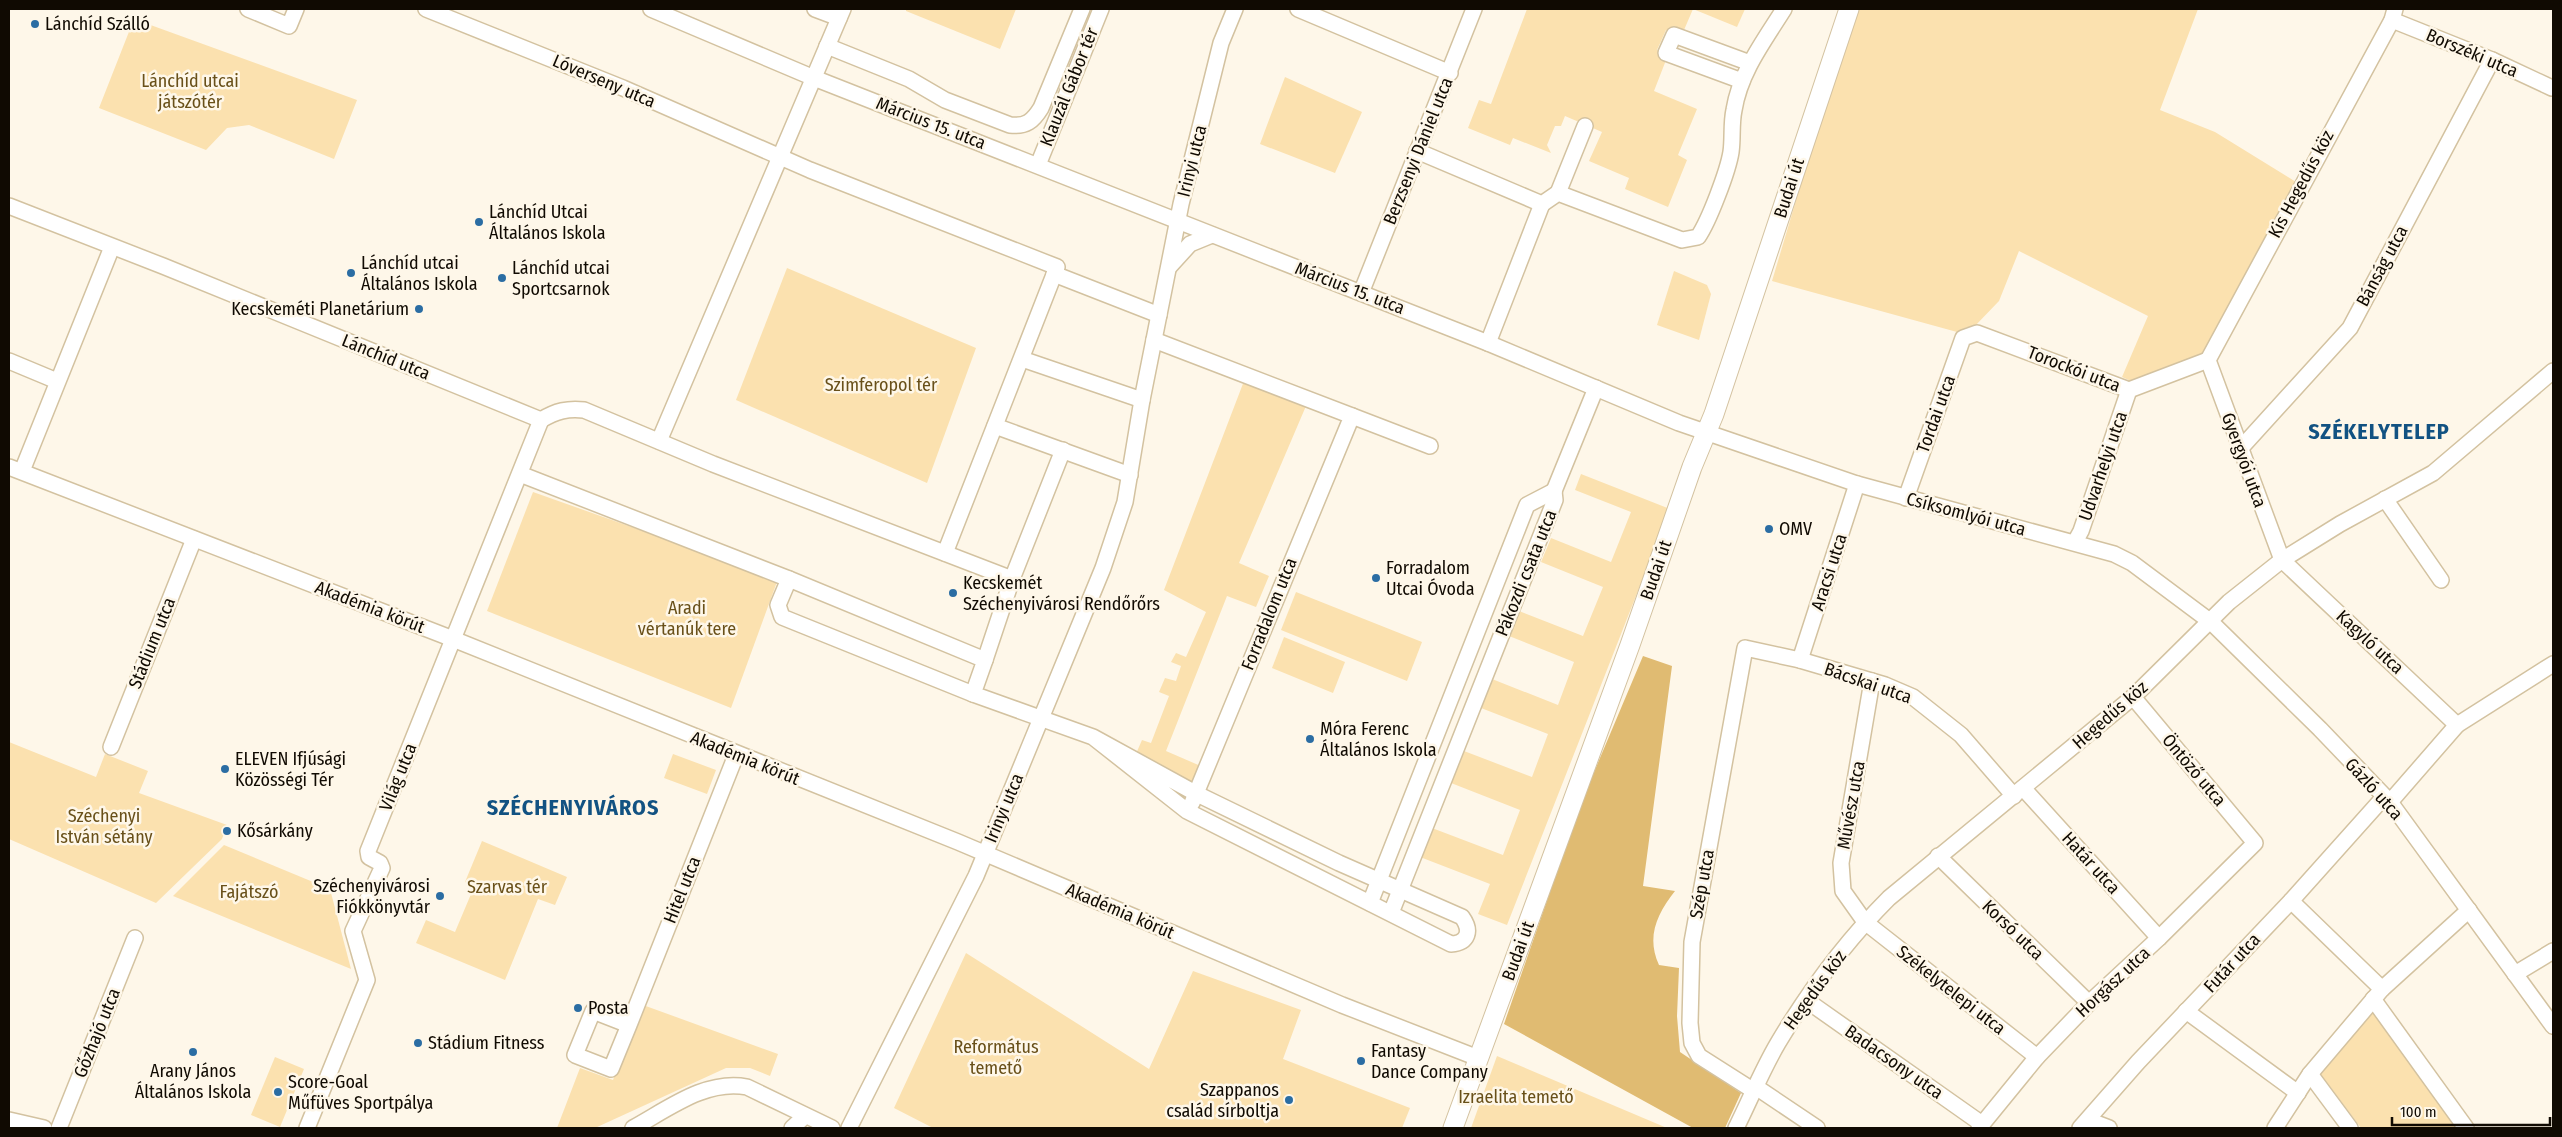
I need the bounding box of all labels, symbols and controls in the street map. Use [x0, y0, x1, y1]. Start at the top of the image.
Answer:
place label: Lánchíd Szálló [45, 13, 150, 35]
marker: Lánchíd Szálló [29, 18, 41, 30]
street label: Klauzál Gábor tér [1035, 24, 1103, 150]
street label: Borszéki utca [2423, 24, 2521, 82]
street label: Lóverseny utca [549, 50, 659, 113]
park label: Lánchíd utcai játszótér [141, 70, 239, 113]
street label: Berzsenyi Dániel utca [1378, 74, 1458, 228]
street label: Március 15. utca [873, 92, 989, 154]
street label: Irinyi utca [1172, 123, 1212, 199]
street label: Kis Hegedűs köz [2263, 127, 2339, 241]
street label: Budai út [1769, 155, 1809, 221]
place label: Lánchíd Utcai Általános Iskola [489, 201, 606, 244]
marker: Lánchíd Utcai Általános Iskola [473, 216, 485, 228]
street label: Bánság utca [2352, 222, 2413, 310]
place label: Lánchíd utcai Általános Iskola [361, 252, 478, 295]
place label: Lánchíd utcai Sportcsarnok [512, 257, 610, 300]
street label: Március 15. utca [1292, 257, 1408, 319]
marker: Lánchíd utcai Általános Iskola [345, 267, 357, 279]
marker: Lánchíd utcai Sportcsarnok [496, 272, 508, 284]
place label: Kecskeméti Planetárium [231, 298, 409, 320]
marker: Kecskeméti Planetárium [413, 303, 425, 315]
street label: Lánchíd utca [339, 329, 433, 385]
street label: Torockói utca [2024, 341, 2124, 397]
street label: Tordai utca [1912, 372, 1960, 456]
park label: Szimferopol tér [825, 374, 938, 396]
street label: Udvarhelyi utca [2074, 408, 2132, 524]
street label: Gyergyói utca [2217, 410, 2271, 511]
district label: SZÉKELYTELEP [2308, 418, 2450, 445]
street label: Csíksomlyói utca [1904, 487, 2028, 541]
street label: Pákozdi csata utca [1491, 506, 1561, 639]
place label: OMV [1779, 518, 1813, 540]
marker: OMV [1763, 523, 1775, 535]
street label: Aracsi utca [1806, 531, 1852, 613]
street label: Budai út [1636, 537, 1676, 603]
street label: Forradalom utca [1236, 554, 1302, 673]
place label: Forradalom Utcai Óvoda [1386, 557, 1475, 600]
place label: Kecskemét Széchenyivárosi Rendőrőrs [963, 572, 1160, 615]
marker: Forradalom Utcai Óvoda [1370, 572, 1382, 584]
street label: Akadémia körút [312, 576, 428, 638]
marker: Kecskemét Széchenyivárosi Rendőrőrs [947, 587, 959, 599]
street label: Stádium utca [124, 594, 180, 692]
park label: Aradi vértanúk tere [638, 597, 736, 640]
street label: Kagyló utca [2332, 605, 2408, 679]
street label: Bácskai utca [1821, 658, 1915, 708]
street label: Hegedűs köz [2068, 676, 2152, 754]
place label: Móra Ferenc Általános Iskola [1320, 718, 1437, 761]
street label: Akadémia körút [687, 726, 803, 790]
street label: Öntöző utca [2157, 729, 2231, 811]
marker: Móra Ferenc Általános Iskola [1304, 733, 1316, 745]
street label: Világ utca [374, 740, 422, 814]
place label: ELEVEN Ifjúsági Közösségi Tér [235, 748, 346, 791]
street label: Gázló utca [2340, 753, 2408, 825]
street label: Művész utca [1832, 759, 1870, 851]
marker: ELEVEN Ifjúsági Közösségi Tér [219, 763, 231, 775]
street label: Irinyi utca [980, 770, 1028, 846]
district label: SZÉCHENYIVÁROS [487, 794, 659, 821]
park label: Széchenyi István sétány [55, 805, 153, 848]
place label: Kősárkány [237, 820, 313, 842]
marker: Kősárkány [221, 825, 233, 837]
street label: Határ utca [2057, 827, 2125, 899]
street label: Szép utca [1685, 848, 1719, 920]
street label: Hitel utca [659, 853, 705, 927]
place label: Széchenyivárosi Fiókkönyvtár [313, 875, 431, 918]
park label: Szarvas tér [467, 876, 548, 898]
street label: Akadémia körút [1062, 878, 1178, 944]
park label: Fajátszó [220, 881, 278, 903]
marker: Széchenyivárosi Fiókkönyvtár [434, 890, 446, 902]
street label: Korsó utca [1977, 895, 2049, 965]
street label: Budai út [1497, 918, 1539, 984]
street label: Futár utca [2199, 929, 2265, 997]
street label: Székelytelepi utca [1892, 941, 2010, 1039]
street label: Horgász utca [2071, 942, 2155, 1022]
street label: Hegedűs köz [1779, 946, 1851, 1034]
street label: Gőzhajó utca [69, 985, 125, 1081]
place label: Posta [588, 997, 629, 1019]
marker: Posta [572, 1002, 584, 1014]
street label: Badacsony utca [1841, 1020, 1948, 1104]
place label: Stádium Fitness [428, 1032, 545, 1054]
park label: Református temető [953, 1036, 1039, 1079]
marker: Stádium Fitness [412, 1037, 424, 1049]
place label: Fantasy Dance Company [1371, 1040, 1488, 1083]
marker: Arany János Általános Iskola [187, 1046, 199, 1058]
marker: Fantasy Dance Company [1355, 1055, 1367, 1067]
place label: Arany János Általános Iskola [135, 1060, 251, 1103]
place label: Score-Goal Műfüves Sportpálya [288, 1071, 433, 1114]
place label: Szappanos család sírboltja [1166, 1079, 1279, 1122]
marker: Score-Goal Műfüves Sportpálya [272, 1086, 284, 1098]
park label: Izraelita temető [1458, 1086, 1574, 1108]
marker: Szappanos család sírboltja [1283, 1094, 1295, 1106]
scale bar [2392, 1094, 2550, 1126]
text: 100 m [2400, 1103, 2437, 1121]

